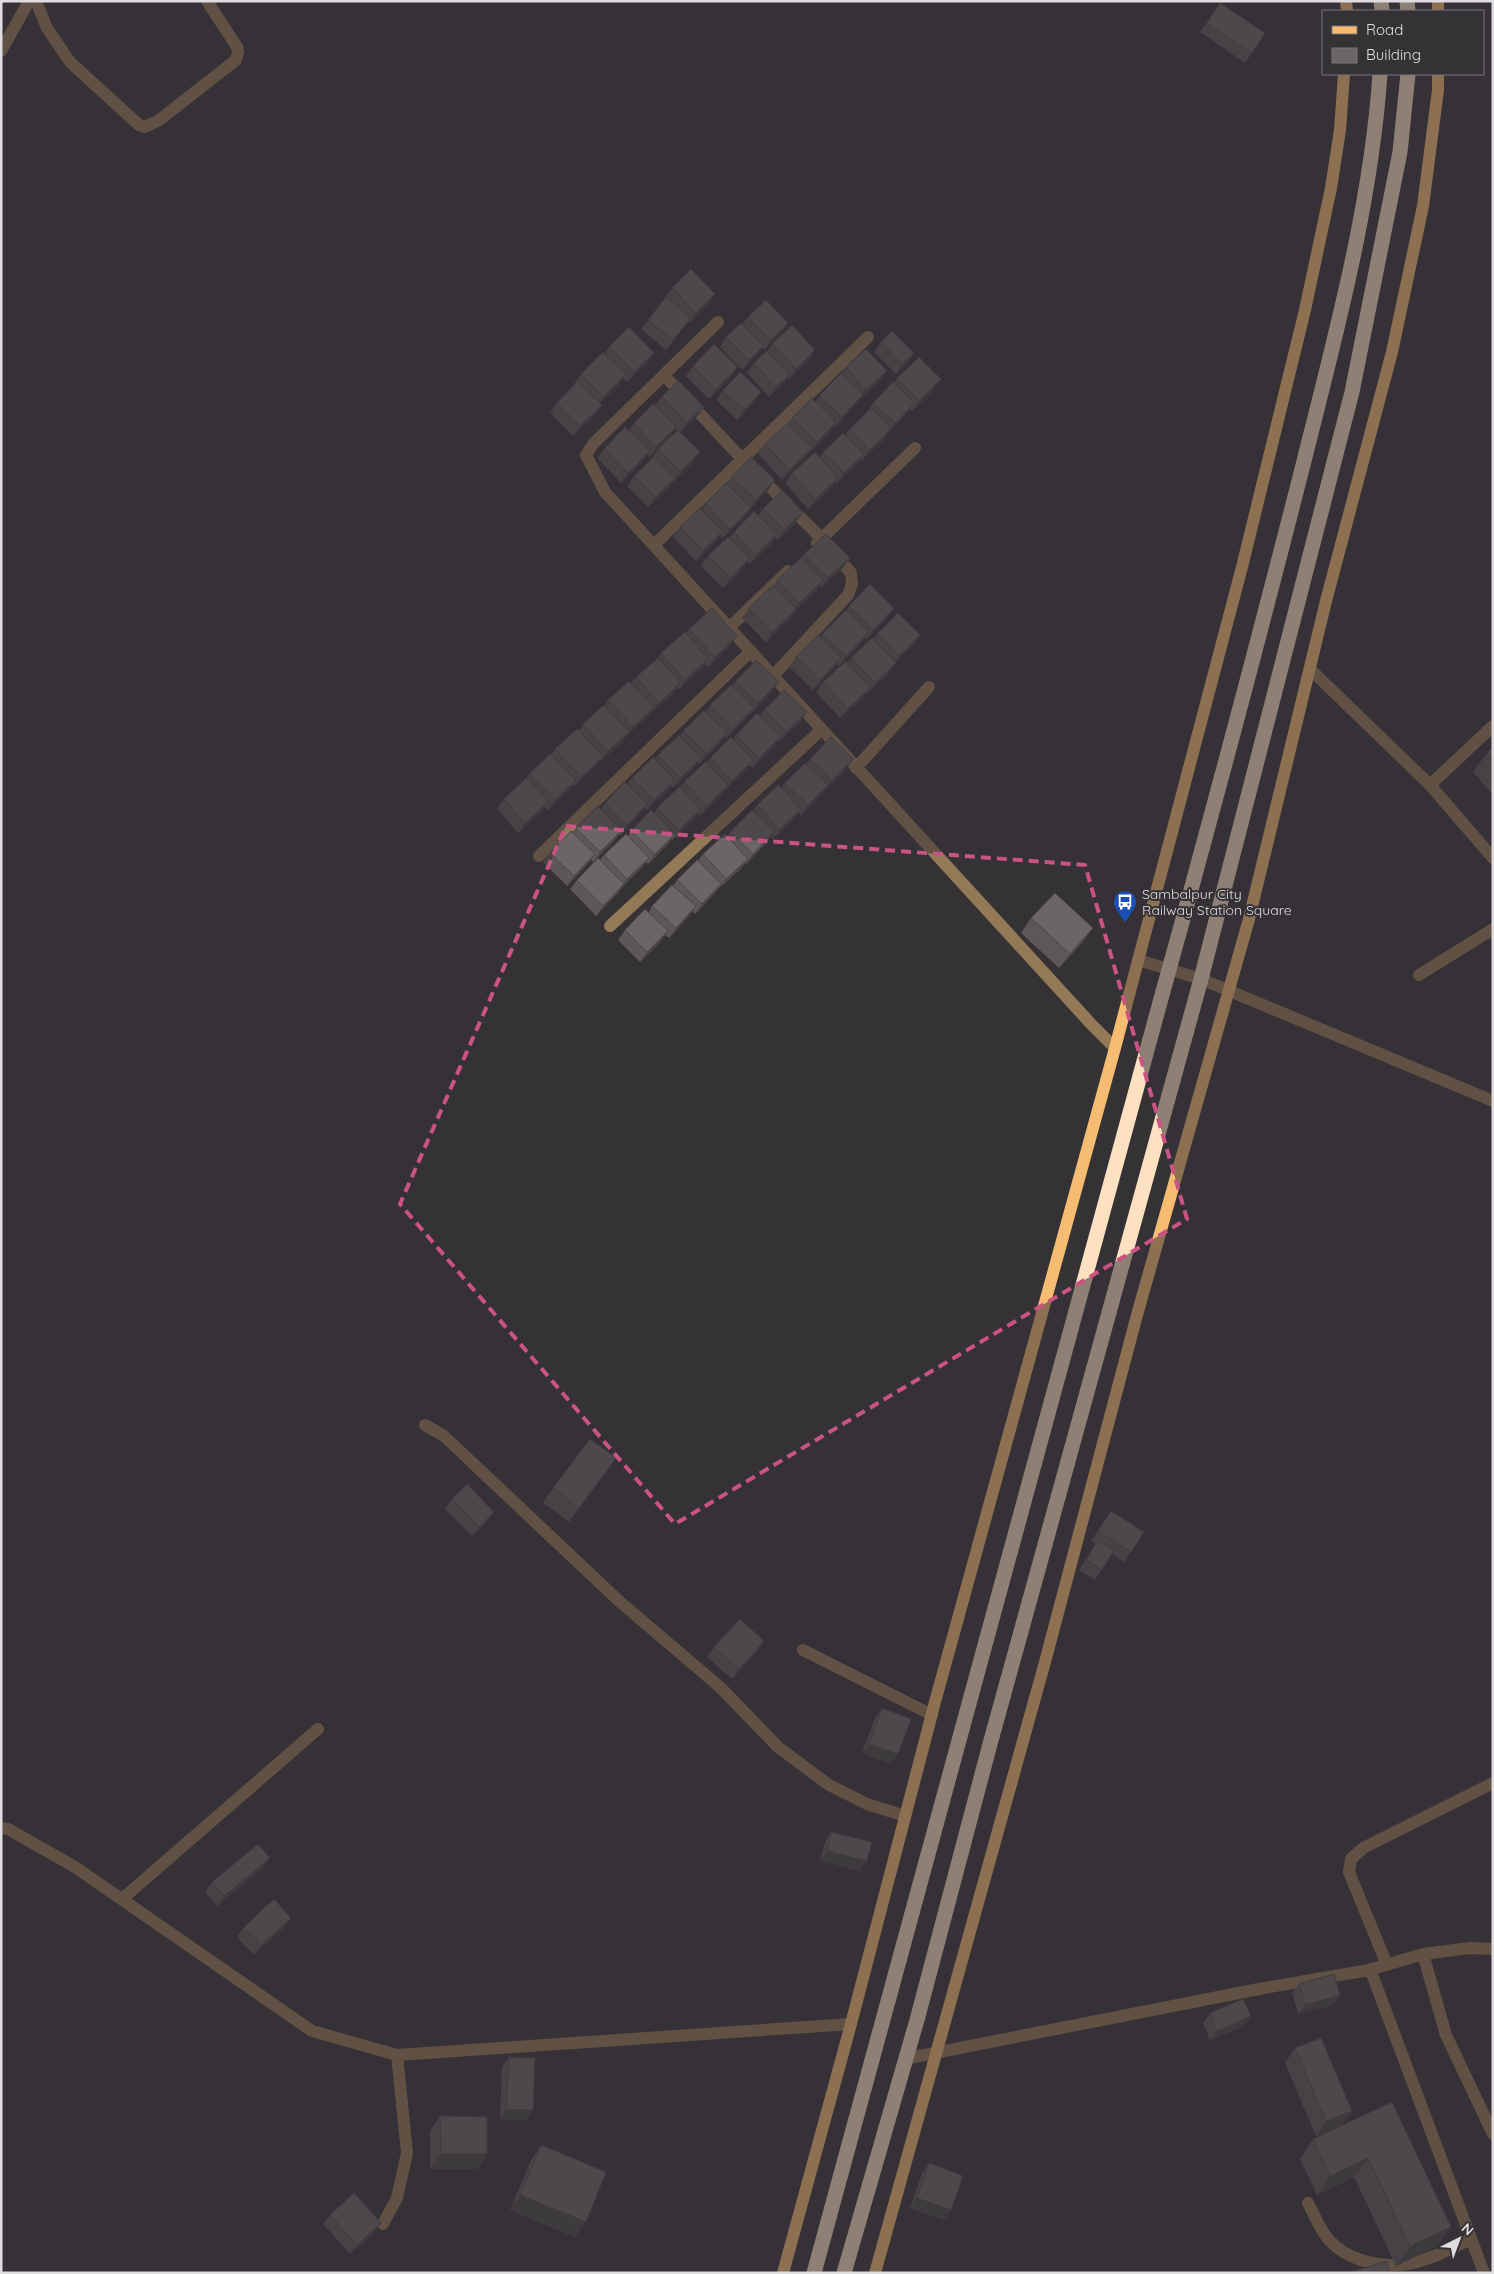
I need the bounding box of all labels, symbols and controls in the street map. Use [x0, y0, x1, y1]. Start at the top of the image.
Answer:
legend [1322, 10, 1484, 75]
text: Road [1366, 20, 1403, 39]
text: Building [1366, 45, 1421, 64]
place label: Sambalpur City Railway Station Square [1142, 885, 1292, 919]
bus stop icon: Sambalpur City Railway Station Square [1112, 889, 1138, 923]
north arrow [1434, 2214, 1484, 2264]
text: N [1458, 2219, 1478, 2239]

